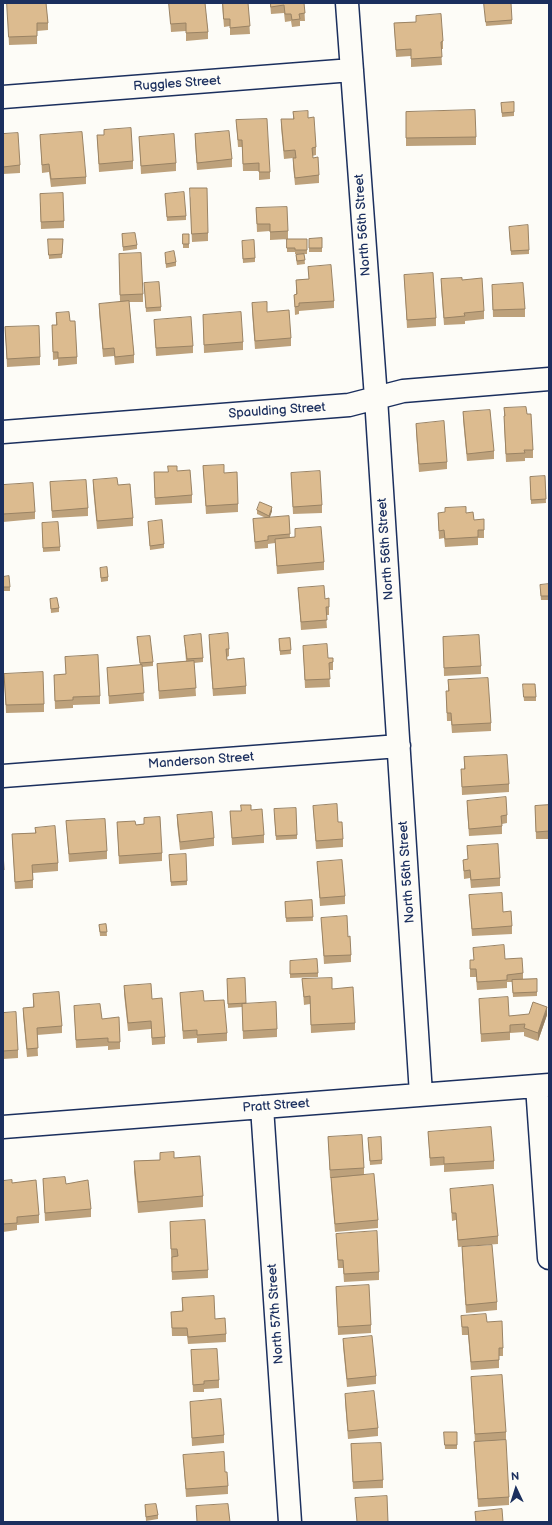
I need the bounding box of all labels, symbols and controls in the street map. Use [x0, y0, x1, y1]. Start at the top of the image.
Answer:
street label: Ruggles Street [133, 73, 221, 95]
street label: North 56th Street [352, 173, 374, 277]
street label: Spaulding Street [228, 400, 326, 422]
street label: North 56th Street [375, 497, 397, 601]
street label: Manderson Street [148, 750, 254, 772]
street label: North 56th Street [396, 820, 418, 924]
street label: Pratt Street [242, 1096, 310, 1116]
street label: North 57th Street [265, 1263, 287, 1365]
north arrow [496, 1469, 536, 1509]
text: N [511, 1470, 520, 1483]

